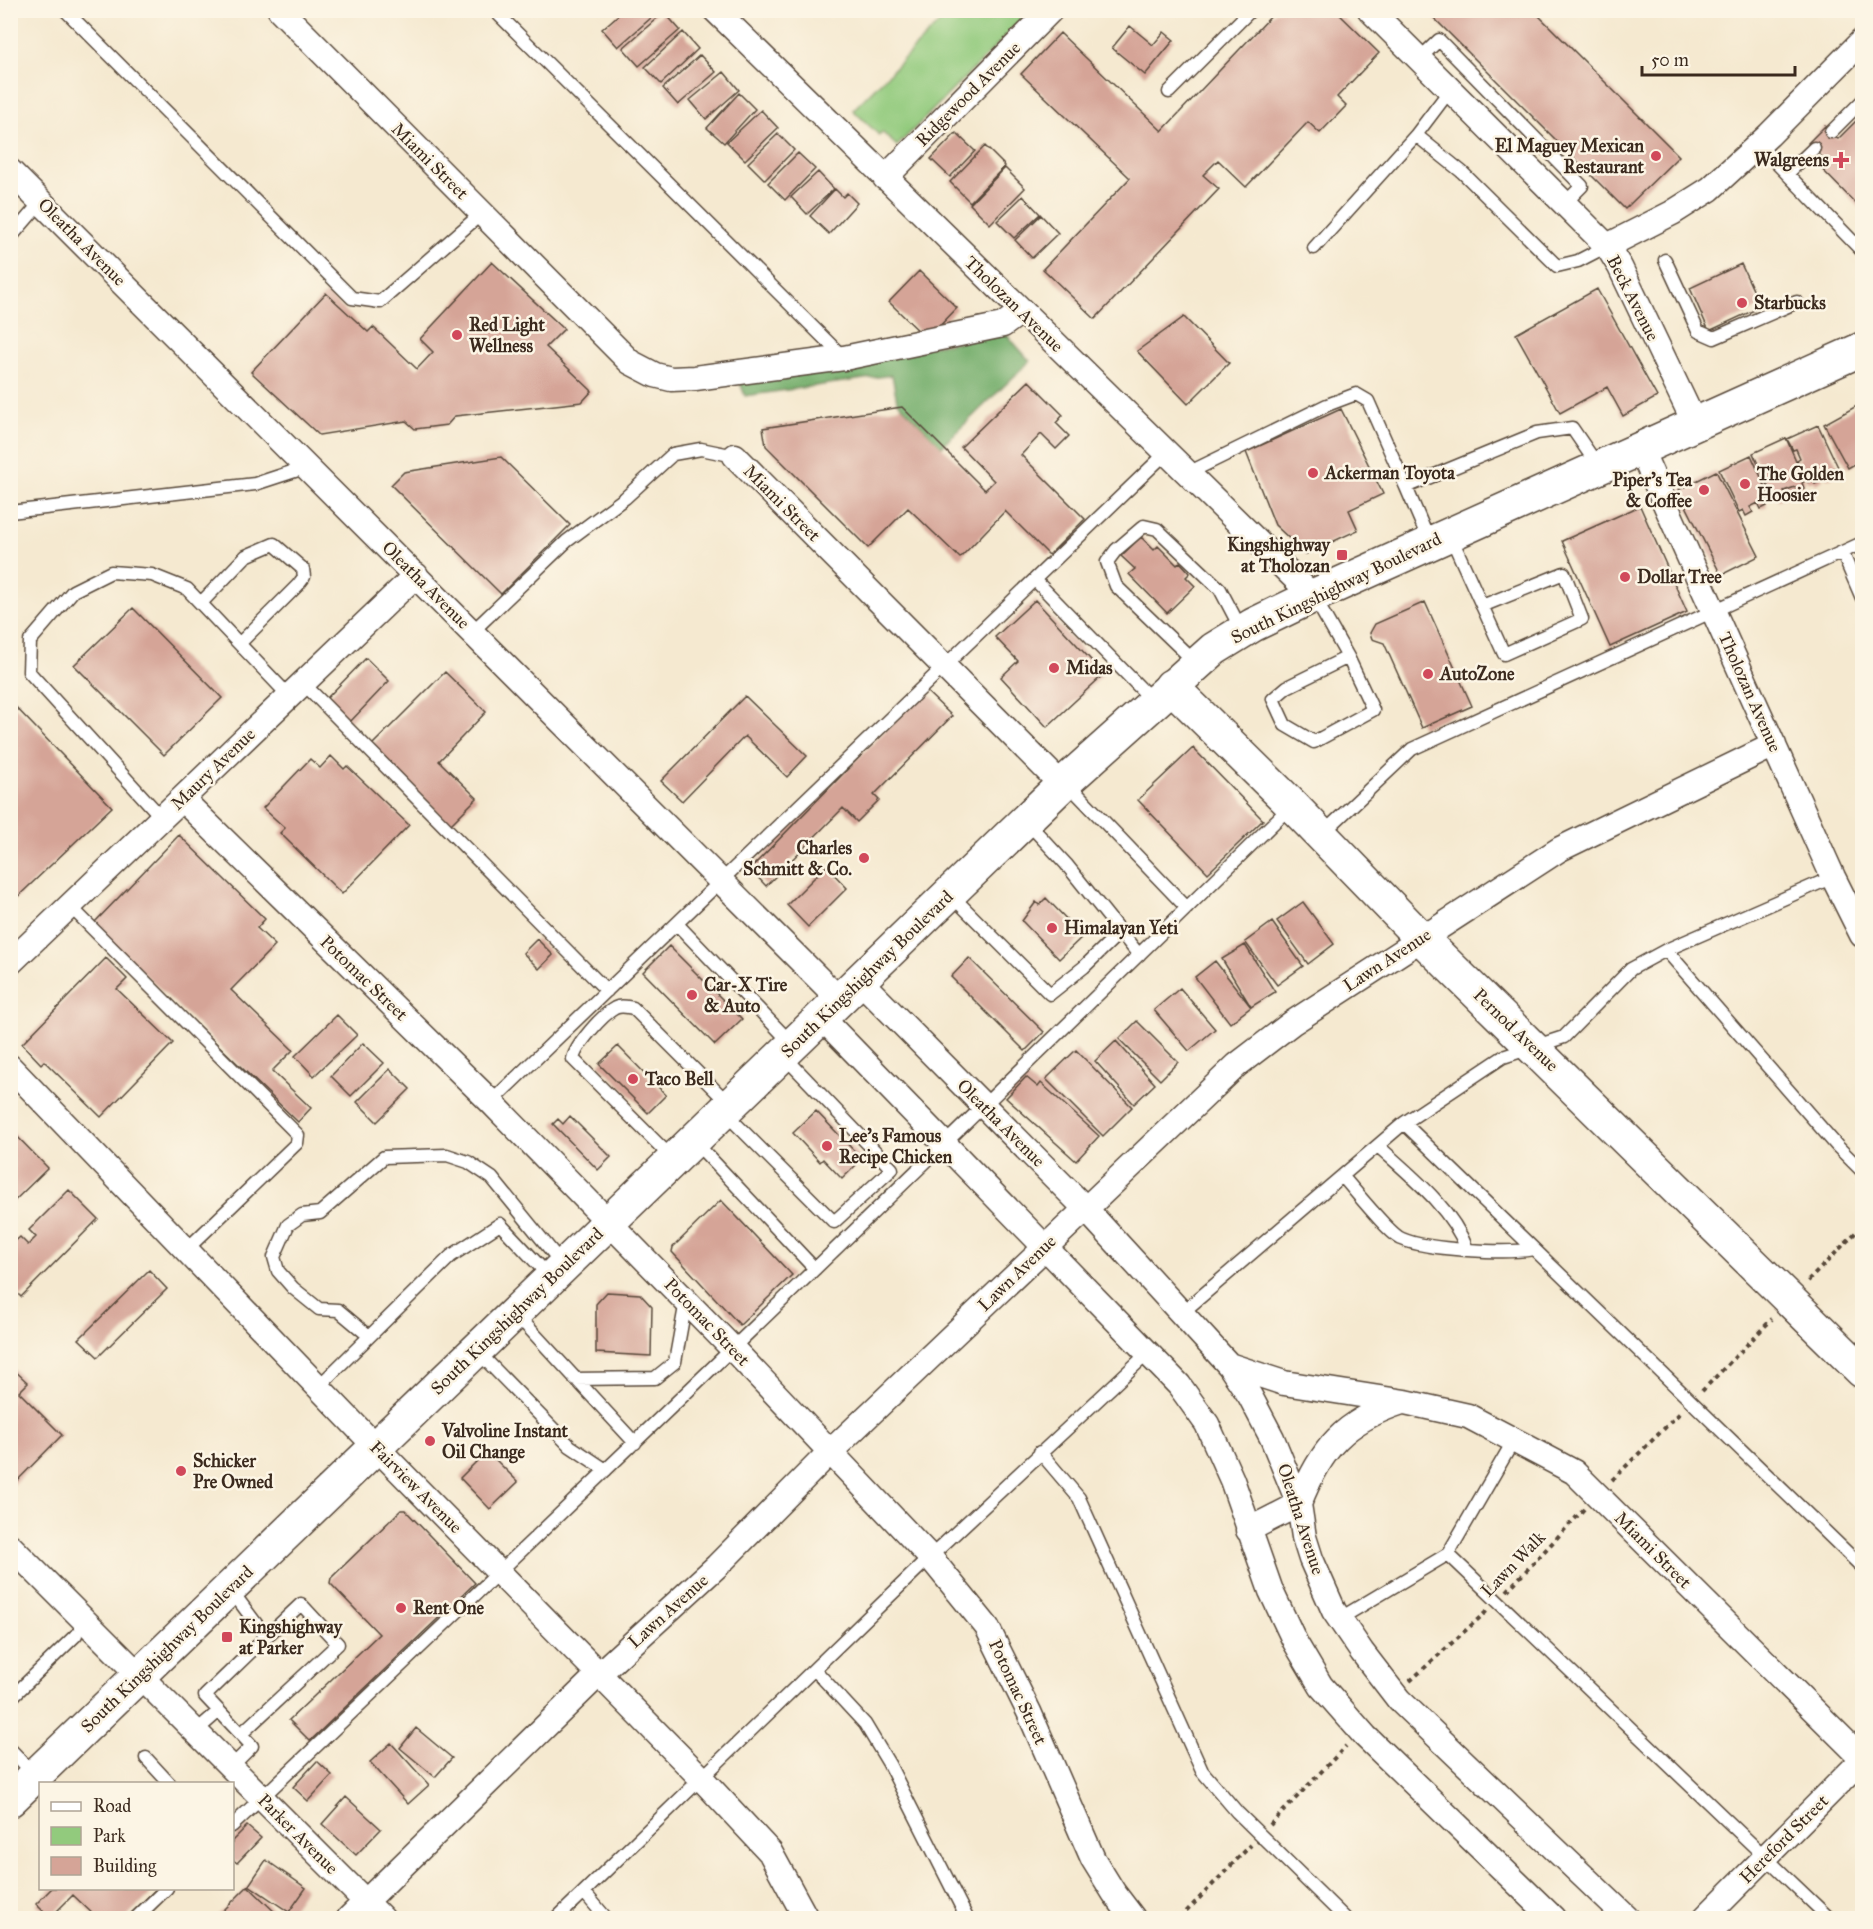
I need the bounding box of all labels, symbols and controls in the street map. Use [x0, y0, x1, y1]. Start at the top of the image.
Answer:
street label: Ridgewood Avenue [911, 37, 1026, 152]
scale bar [1642, 39, 1795, 77]
text: 50 m [1651, 49, 1689, 71]
street label: Miami Street [387, 118, 473, 204]
place label: El Maguey Mexican Restaurant [1495, 135, 1645, 178]
marker: El Maguey Mexican Restaurant [1649, 149, 1663, 163]
place label: Walgreens [1754, 149, 1829, 172]
marker: Walgreens [1834, 153, 1848, 167]
street label: Oleatha Avenue [33, 193, 131, 291]
street label: Tholozan Avenue [960, 251, 1068, 357]
street label: Beck Avenue [1602, 251, 1664, 345]
place label: Starbucks [1754, 292, 1826, 314]
marker: Starbucks [1735, 296, 1749, 310]
place label: Red Light Wellness [469, 314, 546, 357]
marker: Red Light Wellness [450, 328, 464, 342]
street label: Miami Street [739, 460, 825, 546]
place label: Ackerman Toyota [1324, 462, 1455, 485]
place label: The Golden Hoosier [1756, 463, 1844, 506]
marker: Ackerman Toyota [1306, 466, 1320, 480]
place label: Piper’s Tea & Coffee [1613, 469, 1693, 512]
marker: The Golden Hoosier [1738, 477, 1752, 491]
marker: Piper’s Tea & Coffee [1697, 483, 1711, 497]
street label: South Kingshighway Boulevard [1227, 527, 1445, 649]
place label: Kingshighway at Tholozan [1227, 534, 1332, 577]
street label: Oleatha Avenue [377, 536, 475, 634]
marker: Kingshighway at Tholozan [1335, 548, 1349, 562]
place label: Dollar Tree [1637, 566, 1722, 588]
marker: Dollar Tree [1618, 570, 1632, 584]
street label: Tholozan Avenue [1714, 629, 1786, 755]
place label: Midas [1066, 657, 1113, 679]
marker: Midas [1047, 661, 1061, 675]
place label: AutoZone [1439, 663, 1515, 685]
marker: AutoZone [1421, 667, 1435, 681]
street label: Maury Avenue [166, 723, 260, 815]
place label: Charles Schmitt & Co. [743, 837, 852, 880]
marker: Charles Schmitt & Co. [857, 851, 871, 865]
street label: South Kingshighway Boulevard [776, 886, 959, 1063]
place label: Himalayan Yeti [1064, 917, 1179, 940]
marker: Himalayan Yeti [1045, 921, 1059, 935]
street label: Lawn Avenue [1339, 923, 1435, 997]
street label: Potomac Street [316, 931, 413, 1026]
place label: Car-X Tire & Auto [704, 974, 788, 1017]
street label: Pernod Avenue [1469, 984, 1563, 1076]
marker: Car-X Tire & Auto [685, 988, 699, 1002]
place label: Taco Bell [644, 1068, 715, 1090]
marker: Taco Bell [626, 1072, 640, 1086]
street label: Oleatha Avenue [952, 1074, 1050, 1172]
place label: Lee's Famous Recipe Chicken [839, 1125, 952, 1169]
marker: Lee's Famous Recipe Chicken [820, 1139, 834, 1153]
street label: South Kingshighway Boulevard [426, 1223, 609, 1400]
street label: Lawn Avenue [973, 1230, 1061, 1316]
street label: Potomac Street [660, 1274, 755, 1371]
place label: Valvoline Instant Oil Change [441, 1420, 569, 1464]
marker: Valvoline Instant Oil Change [423, 1434, 437, 1448]
street label: Fairview Avenue [365, 1436, 467, 1538]
place label: Schicker Pre Owned [193, 1450, 274, 1493]
street label: Oleatha Avenue [1273, 1461, 1329, 1577]
marker: Schicker Pre Owned [174, 1464, 188, 1478]
street label: Miami Street [1610, 1507, 1696, 1593]
street label: Lawn Walk [1476, 1526, 1550, 1602]
street label: South Kingshighway Boulevard [76, 1561, 259, 1738]
street label: Lawn Avenue [623, 1569, 713, 1653]
place label: Rent One [413, 1597, 484, 1619]
marker: Rent One [394, 1601, 408, 1615]
place label: Kingshighway at Parker [239, 1616, 344, 1659]
marker: Kingshighway at Parker [220, 1630, 234, 1644]
street label: Potomac Street [984, 1636, 1052, 1749]
legend [39, 1782, 234, 1890]
street label: Parker Avenue [253, 1789, 343, 1879]
street label: Hereford Street [1735, 1790, 1833, 1888]
text: Road [93, 1795, 131, 1817]
text: Park [93, 1825, 126, 1847]
text: Building [93, 1855, 157, 1878]

